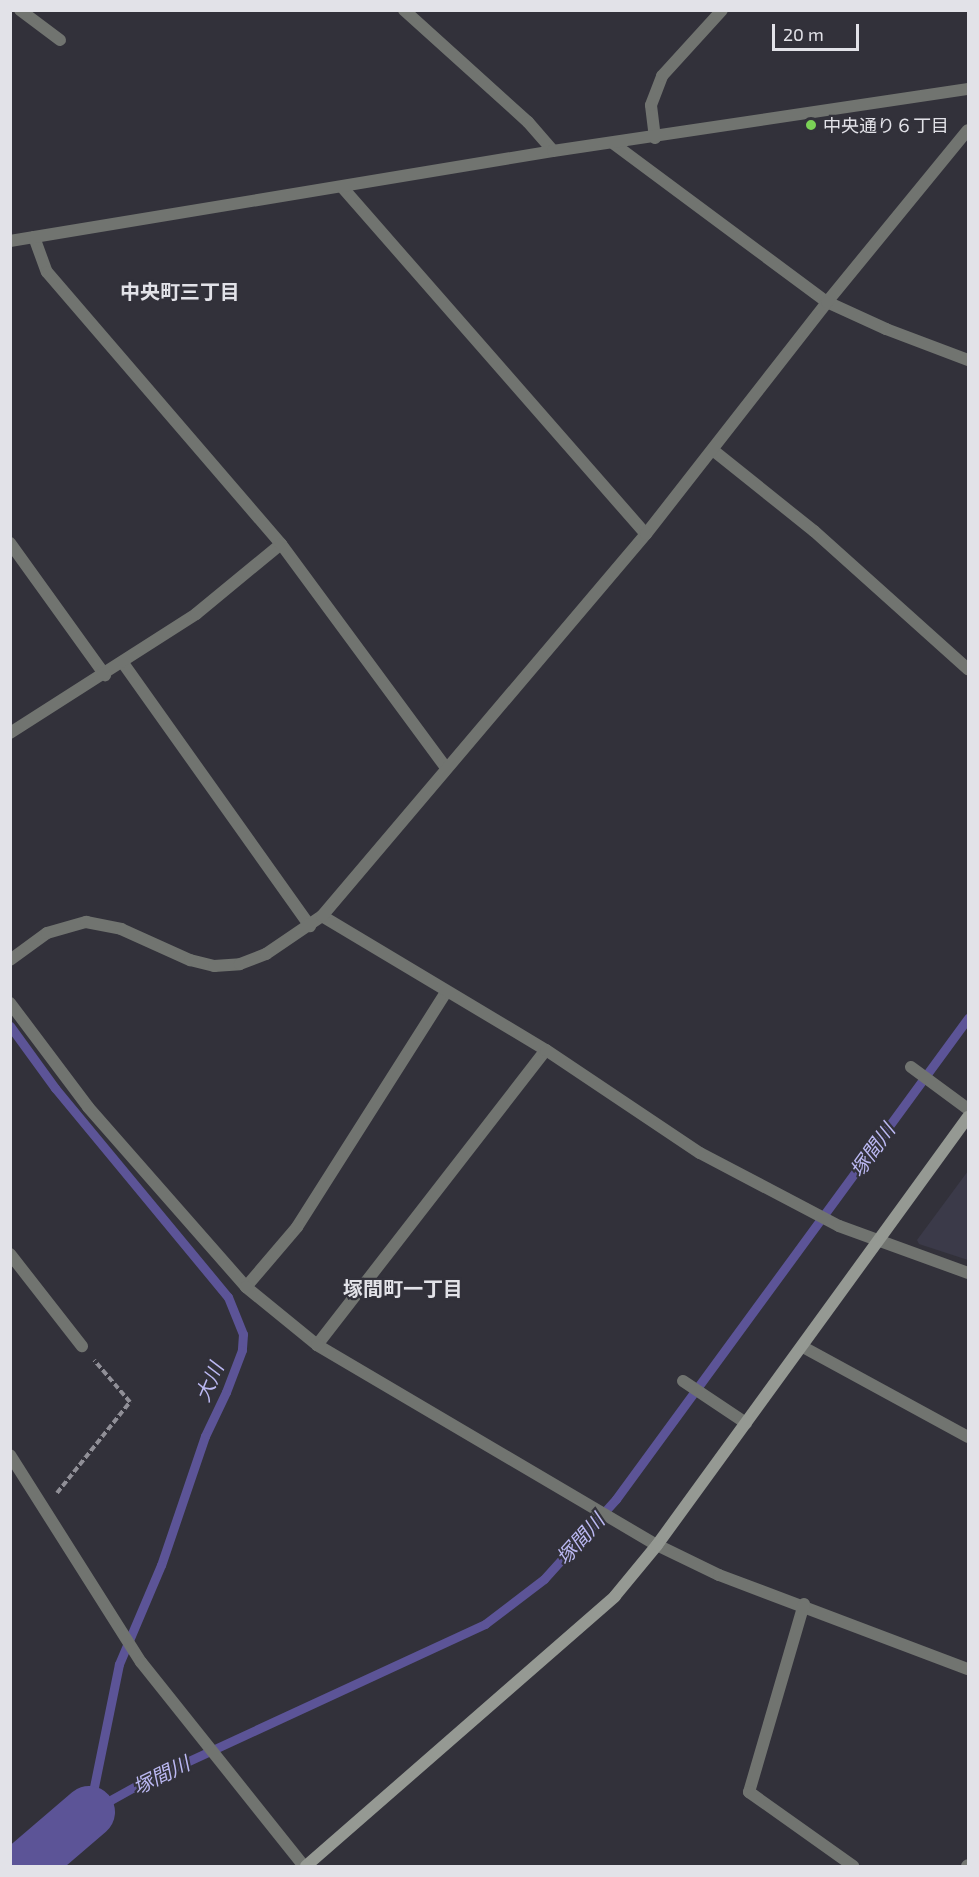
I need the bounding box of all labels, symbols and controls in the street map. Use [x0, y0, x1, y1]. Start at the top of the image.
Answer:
scale bar [775, 12, 862, 50]
text: 20 m [783, 23, 824, 45]
place label: 中央通り６丁目 [823, 114, 949, 136]
marker: 中央通り６丁目 [804, 118, 818, 132]
district label: 中央町三丁目 [120, 279, 240, 303]
water label: 塚間川 [845, 1119, 899, 1181]
district label: 塚間町一丁目 [343, 1276, 463, 1300]
water label: 大川 [190, 1359, 228, 1405]
water label: 塚間川 [551, 1509, 609, 1569]
water label: 塚間川 [129, 1751, 193, 1799]

